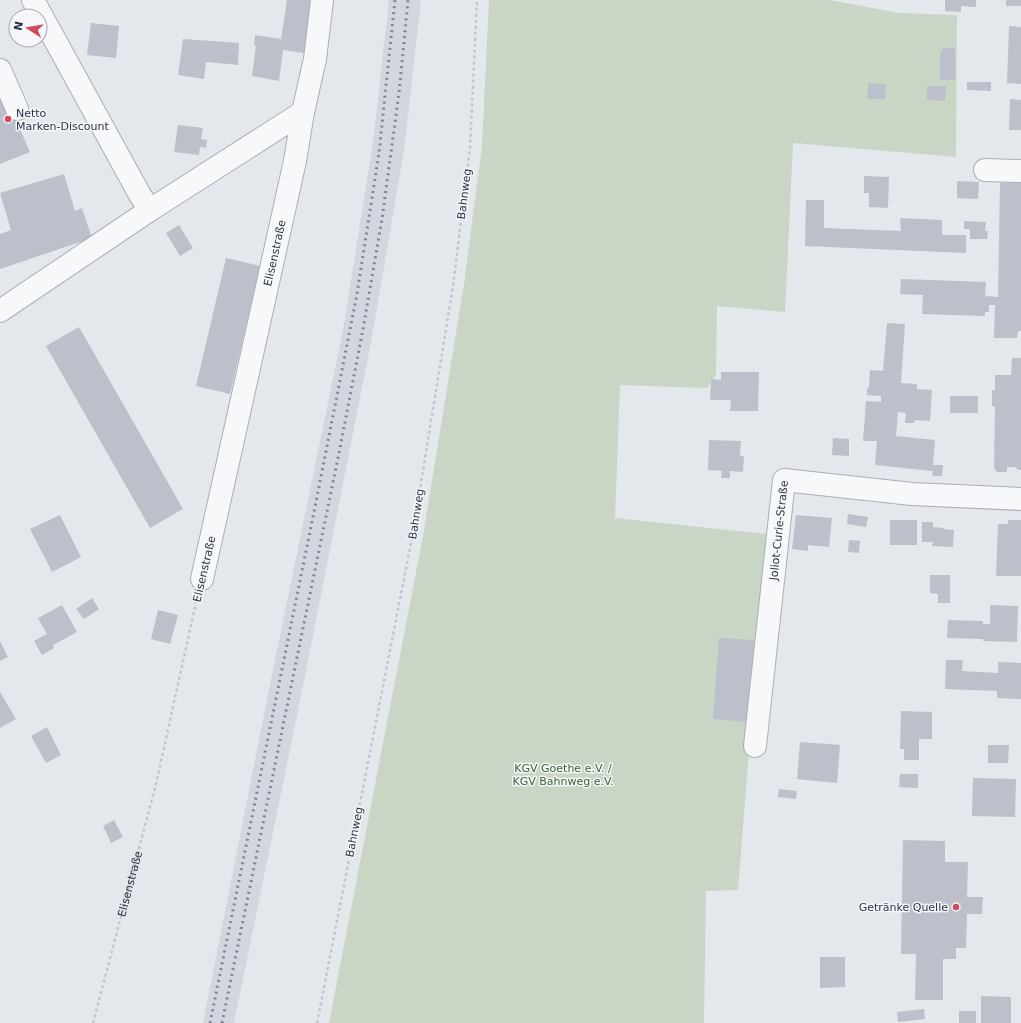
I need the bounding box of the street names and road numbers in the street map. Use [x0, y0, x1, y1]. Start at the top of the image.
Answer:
street label: Bahnweg [455, 168, 474, 220]
street label: Elisenstraße [261, 218, 289, 288]
street label: Joliot-Curie-Straße [767, 479, 791, 582]
street label: Bahnweg [406, 488, 427, 540]
street label: Elisenstraße [191, 535, 218, 603]
street label: Bahnweg [343, 806, 366, 858]
street label: Elisenstraße [115, 849, 145, 918]

